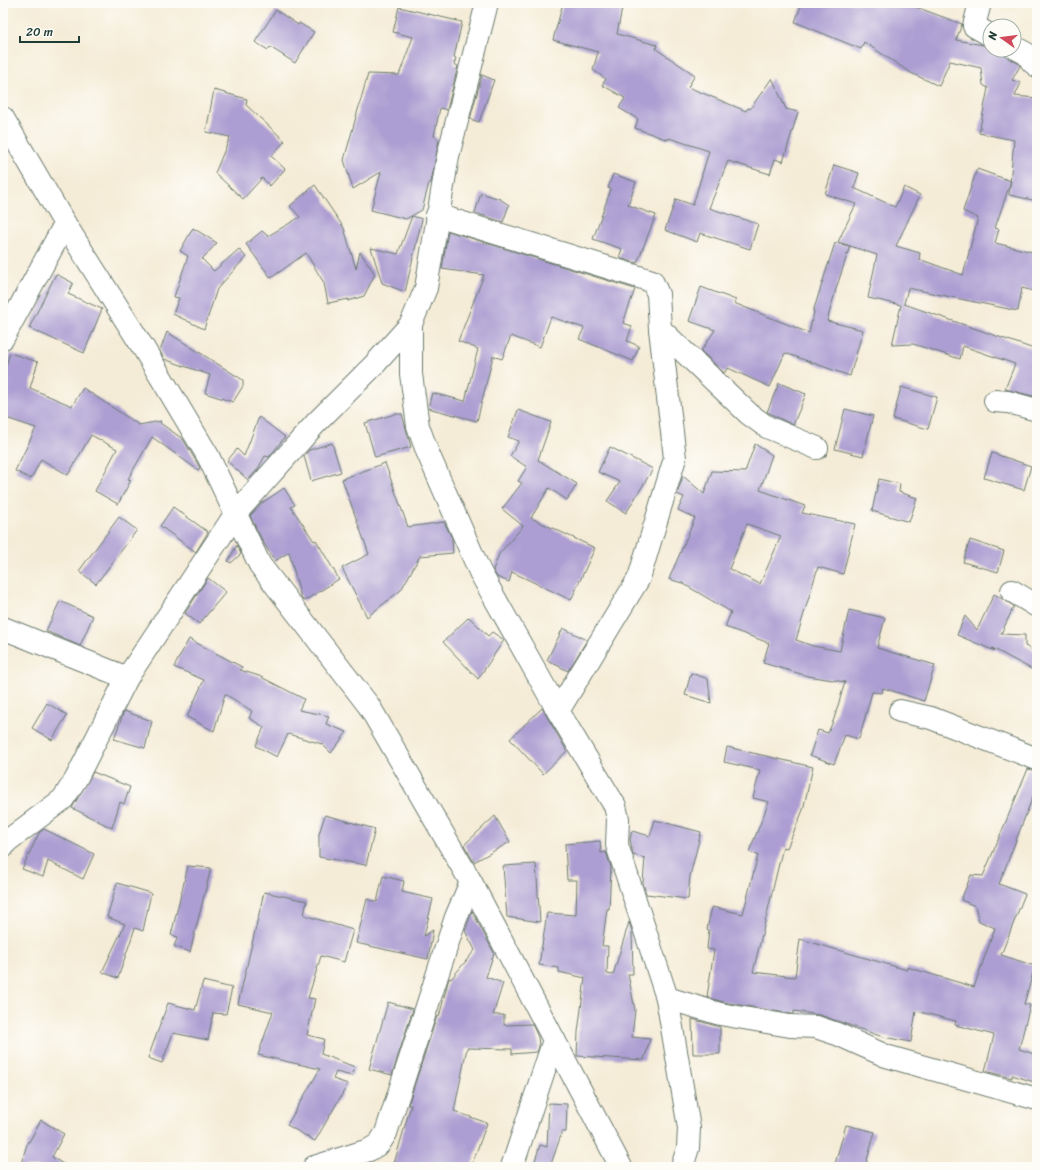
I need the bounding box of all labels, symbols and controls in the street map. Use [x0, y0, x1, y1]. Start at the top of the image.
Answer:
scale bar [20, 18, 79, 44]
north arrow [982, 18, 1022, 58]
text: 20 m [26, 21, 53, 43]
text: N [982, 29, 1003, 43]

